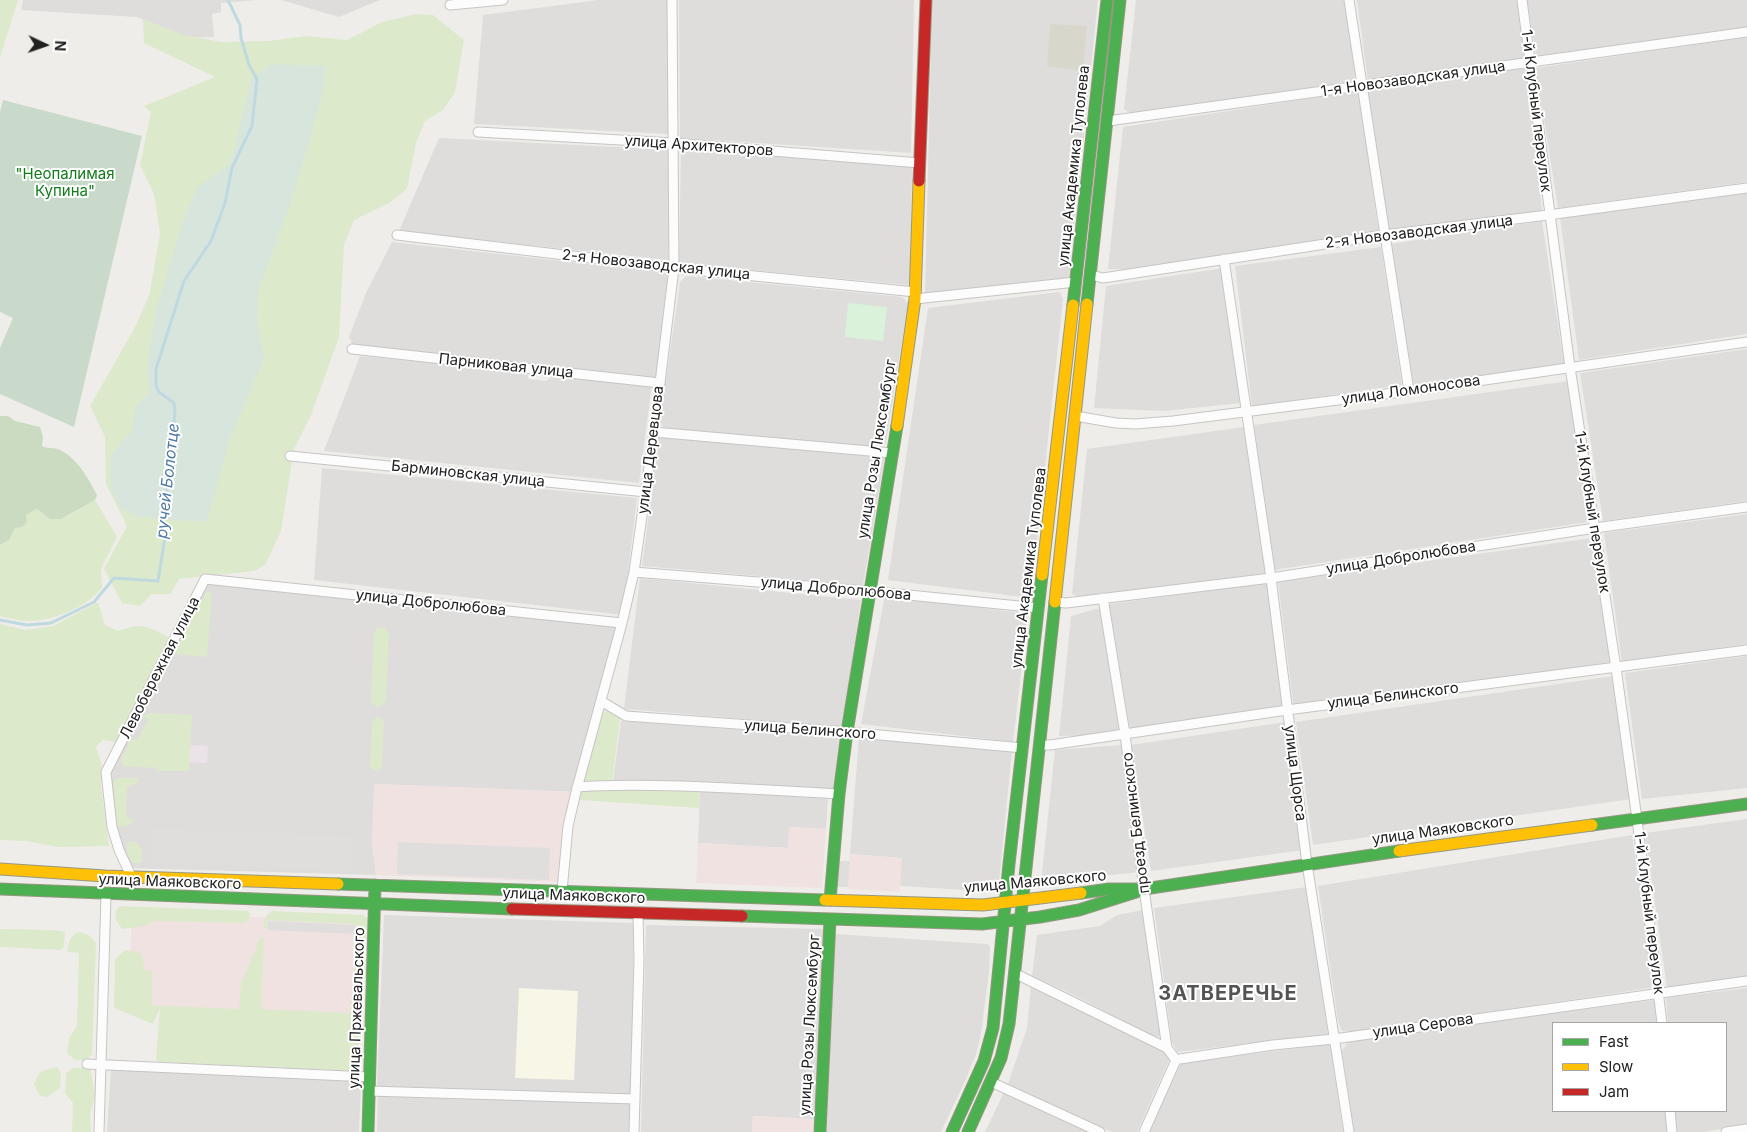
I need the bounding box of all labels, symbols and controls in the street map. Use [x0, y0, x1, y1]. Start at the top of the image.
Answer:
north arrow [20, 20, 70, 70]
street label: 1-й Клубный переулок [1517, 29, 1555, 193]
text: N [52, 40, 69, 52]
street label: 1-я Новозаводская улица [1320, 57, 1506, 101]
street label: улица Академика Туполева [1054, 64, 1094, 268]
street label: улица Архитекторов [624, 132, 774, 160]
park label: "Неопалимая Купина" [16, 165, 114, 200]
street label: 2-я Новозаводская улица [1324, 212, 1514, 252]
street label: 2-я Новозаводская улица [561, 246, 751, 284]
street label: Парниковая улица [438, 350, 574, 382]
street label: улица Розы Люксембург [854, 358, 900, 540]
street label: улица Ломоносова [1340, 371, 1482, 409]
street label: улица Деревцова [634, 385, 668, 515]
water label: ручей Болотце [152, 422, 184, 540]
street label: 1-й Клубный переулок [1570, 430, 1614, 594]
street label: Барминовская улица [390, 457, 546, 491]
street label: улица Академика Туполева [1008, 466, 1050, 670]
street label: улица Добролюбова [1325, 537, 1477, 579]
street label: улица Добролюбова [760, 573, 912, 605]
street label: улица Добролюбова [355, 586, 507, 620]
street label: Левобережная улица [116, 594, 204, 742]
street label: улица Белинского [1326, 679, 1460, 713]
street label: улица Белинского [743, 716, 877, 744]
street label: улица Щорса [1280, 724, 1310, 822]
street label: проезд Белинского [1118, 751, 1154, 895]
street label: улица Маяковского [1371, 811, 1515, 849]
street label: 1-й Клубный переулок [1630, 831, 1668, 995]
street label: улица Маяковского [963, 867, 1107, 897]
street label: улица Маяковского [98, 871, 242, 893]
street label: улица Маяковского [502, 885, 646, 907]
street label: улица Пржевальского [345, 927, 369, 1089]
street label: улица Розы Люксембург [796, 934, 824, 1116]
district label: ЗАТВЕРЕЧЬЕ [1157, 982, 1299, 1006]
street label: улица Серова [1371, 1010, 1475, 1042]
legend [1552, 1022, 1727, 1112]
text: Fast [1599, 1032, 1629, 1051]
text: Slow [1599, 1057, 1633, 1076]
text: Jam [1599, 1082, 1629, 1101]

